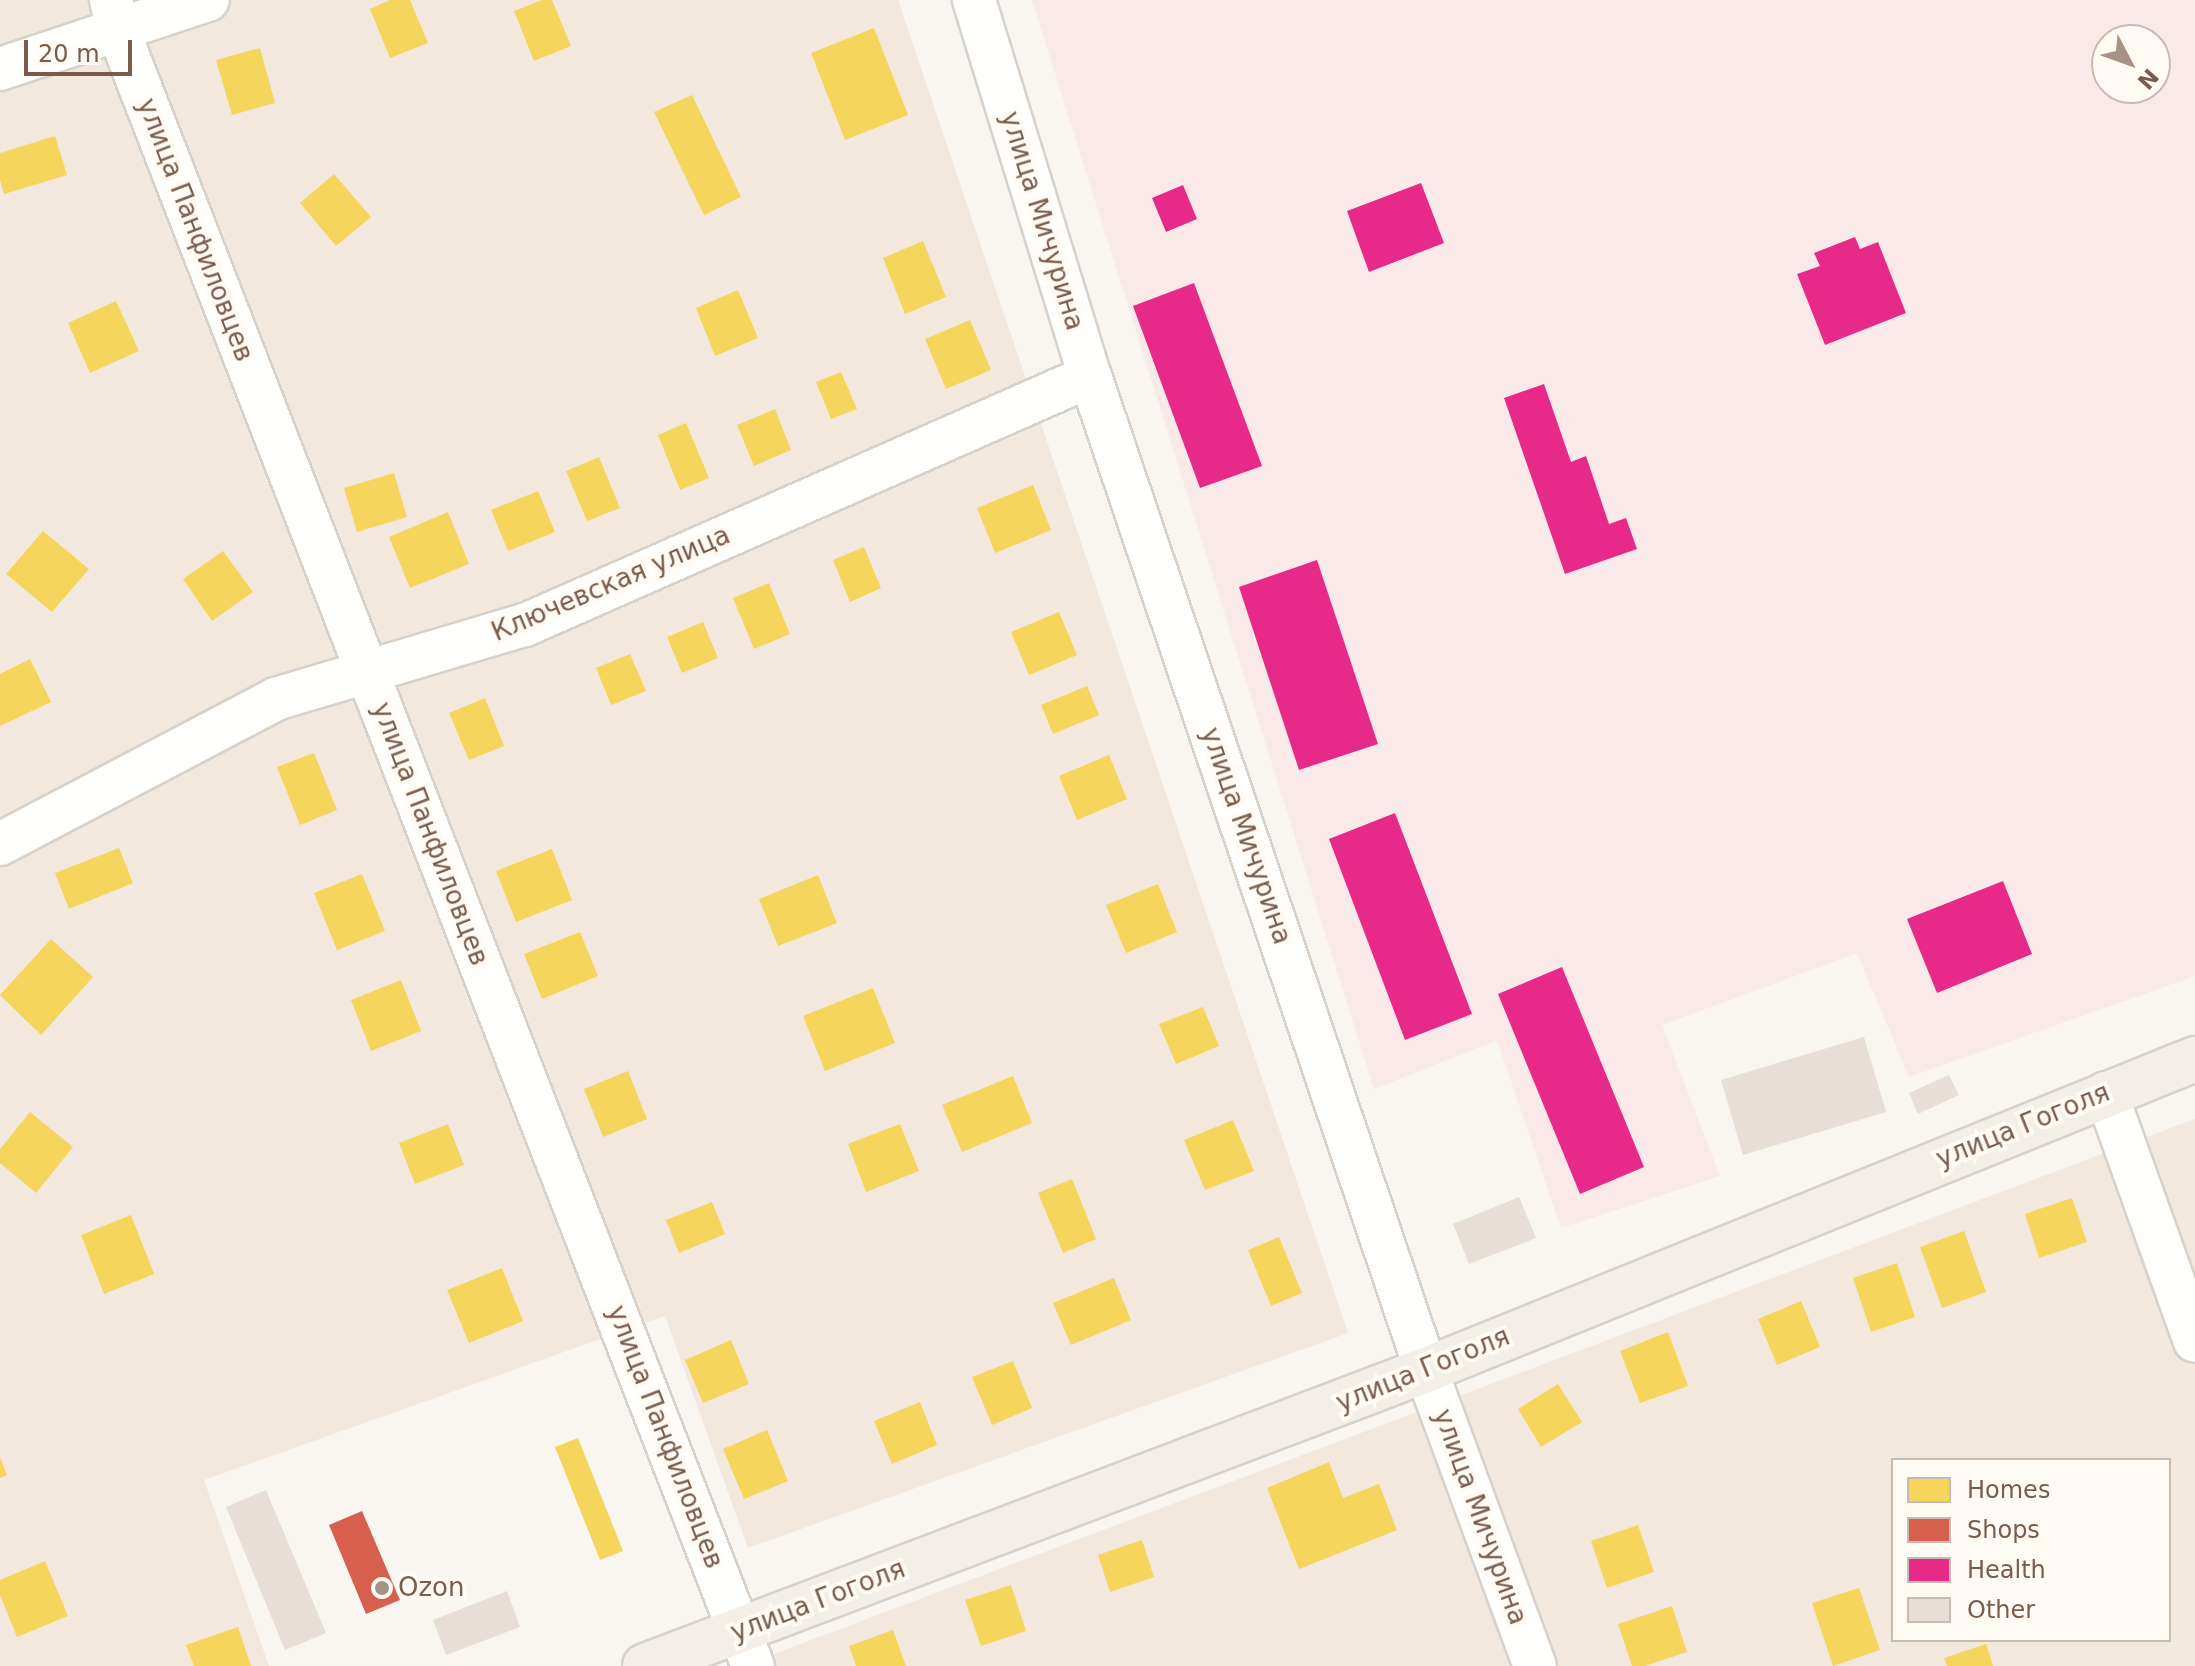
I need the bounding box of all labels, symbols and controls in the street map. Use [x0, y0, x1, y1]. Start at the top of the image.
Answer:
scale bar [28, 24, 136, 74]
north arrow [2091, 24, 2171, 104]
text: 20 m [38, 40, 100, 68]
text: N [2133, 64, 2163, 94]
street label: улица Панфиловцев [130, 94, 260, 366]
street label: улица Мичурина [994, 108, 1090, 334]
street label: Ключевская улица [487, 520, 735, 648]
street label: улица Панфиловцев [365, 698, 495, 970]
street label: улица Мичурина [1194, 724, 1298, 948]
street label: улица Гоголя [1932, 1077, 2114, 1175]
street label: улица Панфиловцев [600, 1301, 730, 1573]
street label: улица Гоголя [1332, 1321, 1514, 1419]
street label: улица Мичурина [1426, 1405, 1534, 1629]
legend [1891, 1458, 2171, 1642]
text: Homes [1967, 1476, 2050, 1504]
text: Shops [1967, 1516, 2040, 1544]
street label: улица Гоголя [726, 1553, 910, 1649]
text: Health [1967, 1556, 2046, 1584]
place label: Ozon [398, 1572, 464, 1604]
marker: Ozon [373, 1579, 391, 1597]
text: Other [1967, 1596, 2035, 1624]

